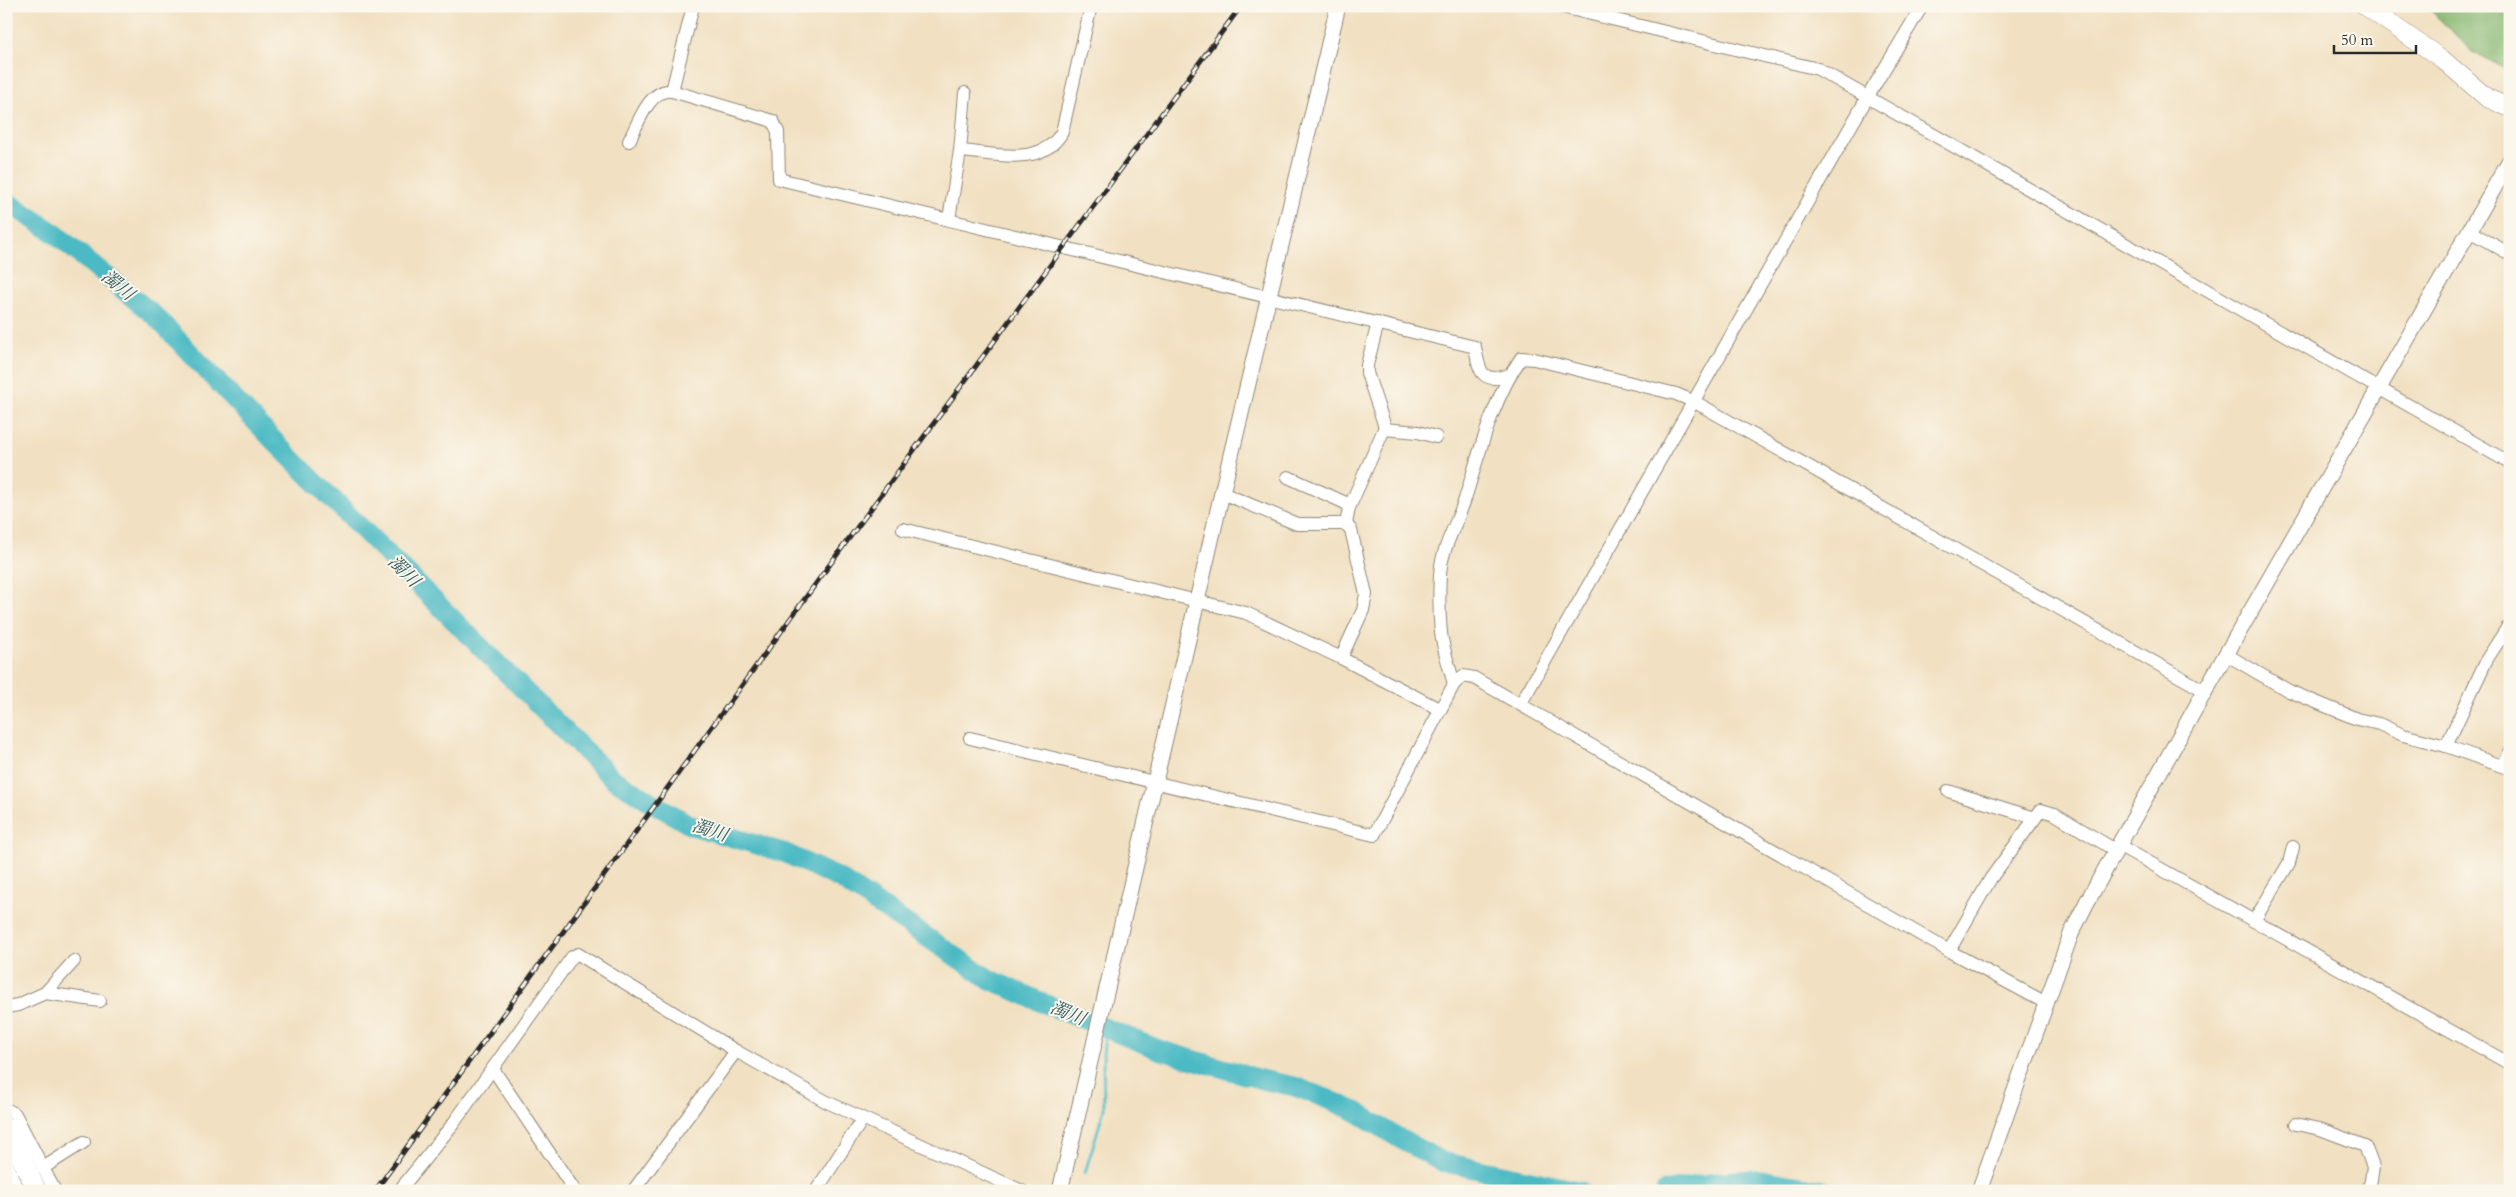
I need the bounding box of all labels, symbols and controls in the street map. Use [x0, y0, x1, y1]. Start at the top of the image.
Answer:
scale bar [2334, 22, 2416, 54]
text: 50 m [2341, 30, 2373, 50]
water label: 濁川 [96, 264, 141, 308]
water label: 濁川 [382, 550, 427, 594]
water label: 濁川 [689, 813, 733, 849]
water label: 濁川 [1046, 995, 1091, 1033]

